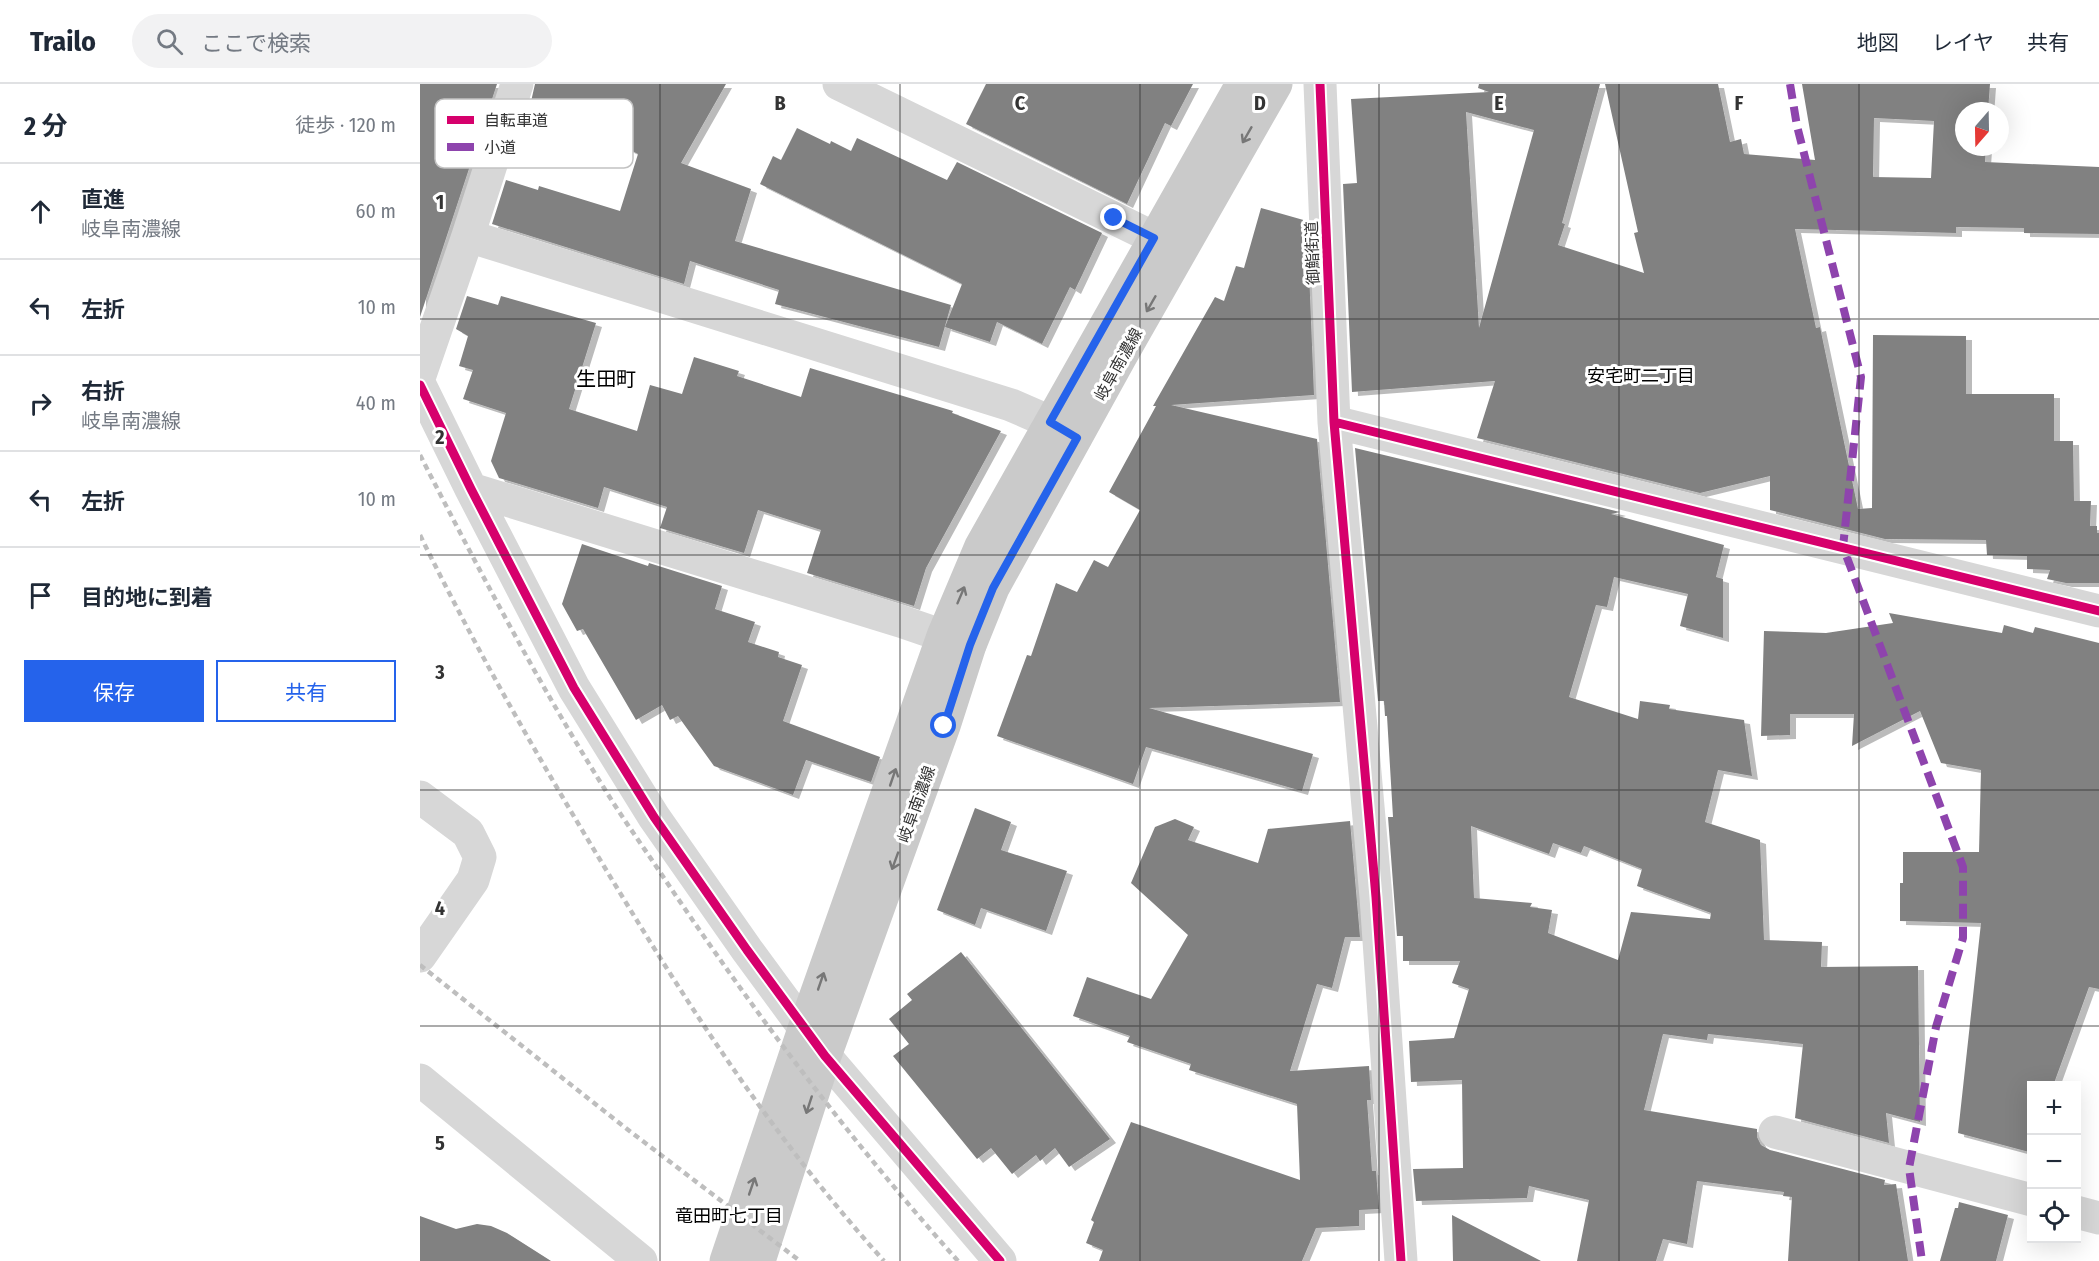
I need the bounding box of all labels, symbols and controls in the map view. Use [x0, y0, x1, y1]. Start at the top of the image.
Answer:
search box [132, 14, 552, 68]
text: Trailo [30, 25, 96, 58]
icon: search [153, 25, 186, 58]
text: ここで検索 [201, 30, 311, 57]
text: 地図 [1857, 30, 1899, 56]
text: レイヤ [1932, 30, 1994, 56]
text: 共有 [2027, 30, 2069, 56]
text: B [774, 91, 786, 115]
text: C [1015, 91, 1026, 115]
text: D [1254, 91, 1266, 115]
text: E [1494, 91, 1504, 115]
text: F [1735, 91, 1744, 115]
legend [435, 99, 633, 168]
north arrow [1955, 102, 2009, 156]
text: 2 分 [24, 111, 67, 142]
text: 自転車道 [484, 111, 548, 130]
text: 徒歩 · 120 m [295, 113, 396, 137]
one-way arrow [1241, 126, 1253, 143]
text: 小道 [484, 138, 516, 157]
text: 直進 [81, 186, 125, 213]
text: 1 [436, 190, 444, 214]
icon: ahead [24, 195, 57, 228]
text: 60 m [356, 199, 396, 223]
route end [1100, 204, 1126, 230]
text: 岐阜南濃線 [81, 217, 181, 241]
street label: 御鮨街道 [1302, 221, 1323, 285]
icon: left [24, 291, 57, 324]
text: 10 m [358, 295, 396, 319]
one-way arrow [1144, 295, 1156, 312]
text: 左折 [81, 296, 125, 323]
street label: 岐阜南濃線 [1091, 325, 1146, 404]
district label: 安宅町二丁目 [1587, 365, 1695, 387]
district label: 生田町 [576, 367, 636, 391]
text: 右折 [81, 378, 125, 405]
icon: right [24, 387, 57, 420]
text: 40 m [356, 391, 396, 415]
text: 岐阜南濃線 [81, 409, 181, 433]
text: 2 [434, 425, 445, 449]
icon: left [24, 483, 57, 516]
text: 10 m [358, 487, 396, 511]
text: 左折 [81, 488, 125, 515]
icon: arrive [24, 579, 57, 612]
text: 目的地に到着 [81, 584, 213, 611]
one-way arrow [955, 586, 967, 604]
button: 保存 [24, 660, 204, 722]
button: 共有 [216, 660, 396, 722]
text: 3 [434, 660, 445, 684]
route start [930, 712, 956, 738]
street label: 岐阜南濃線 [894, 763, 939, 845]
one-way arrow [888, 768, 899, 787]
one-way arrow [889, 851, 900, 870]
text: 4 [435, 896, 445, 920]
one-way arrow [816, 972, 827, 991]
map controls [2027, 1081, 2081, 1243]
button: + [2027, 1081, 2081, 1135]
one-way arrow [803, 1095, 814, 1114]
text: 5 [435, 1131, 445, 1155]
button: − [2027, 1135, 2081, 1189]
one-way arrow [747, 1177, 758, 1196]
button: locate [2027, 1189, 2081, 1243]
district label: 竜田町七丁目 [675, 1205, 783, 1227]

